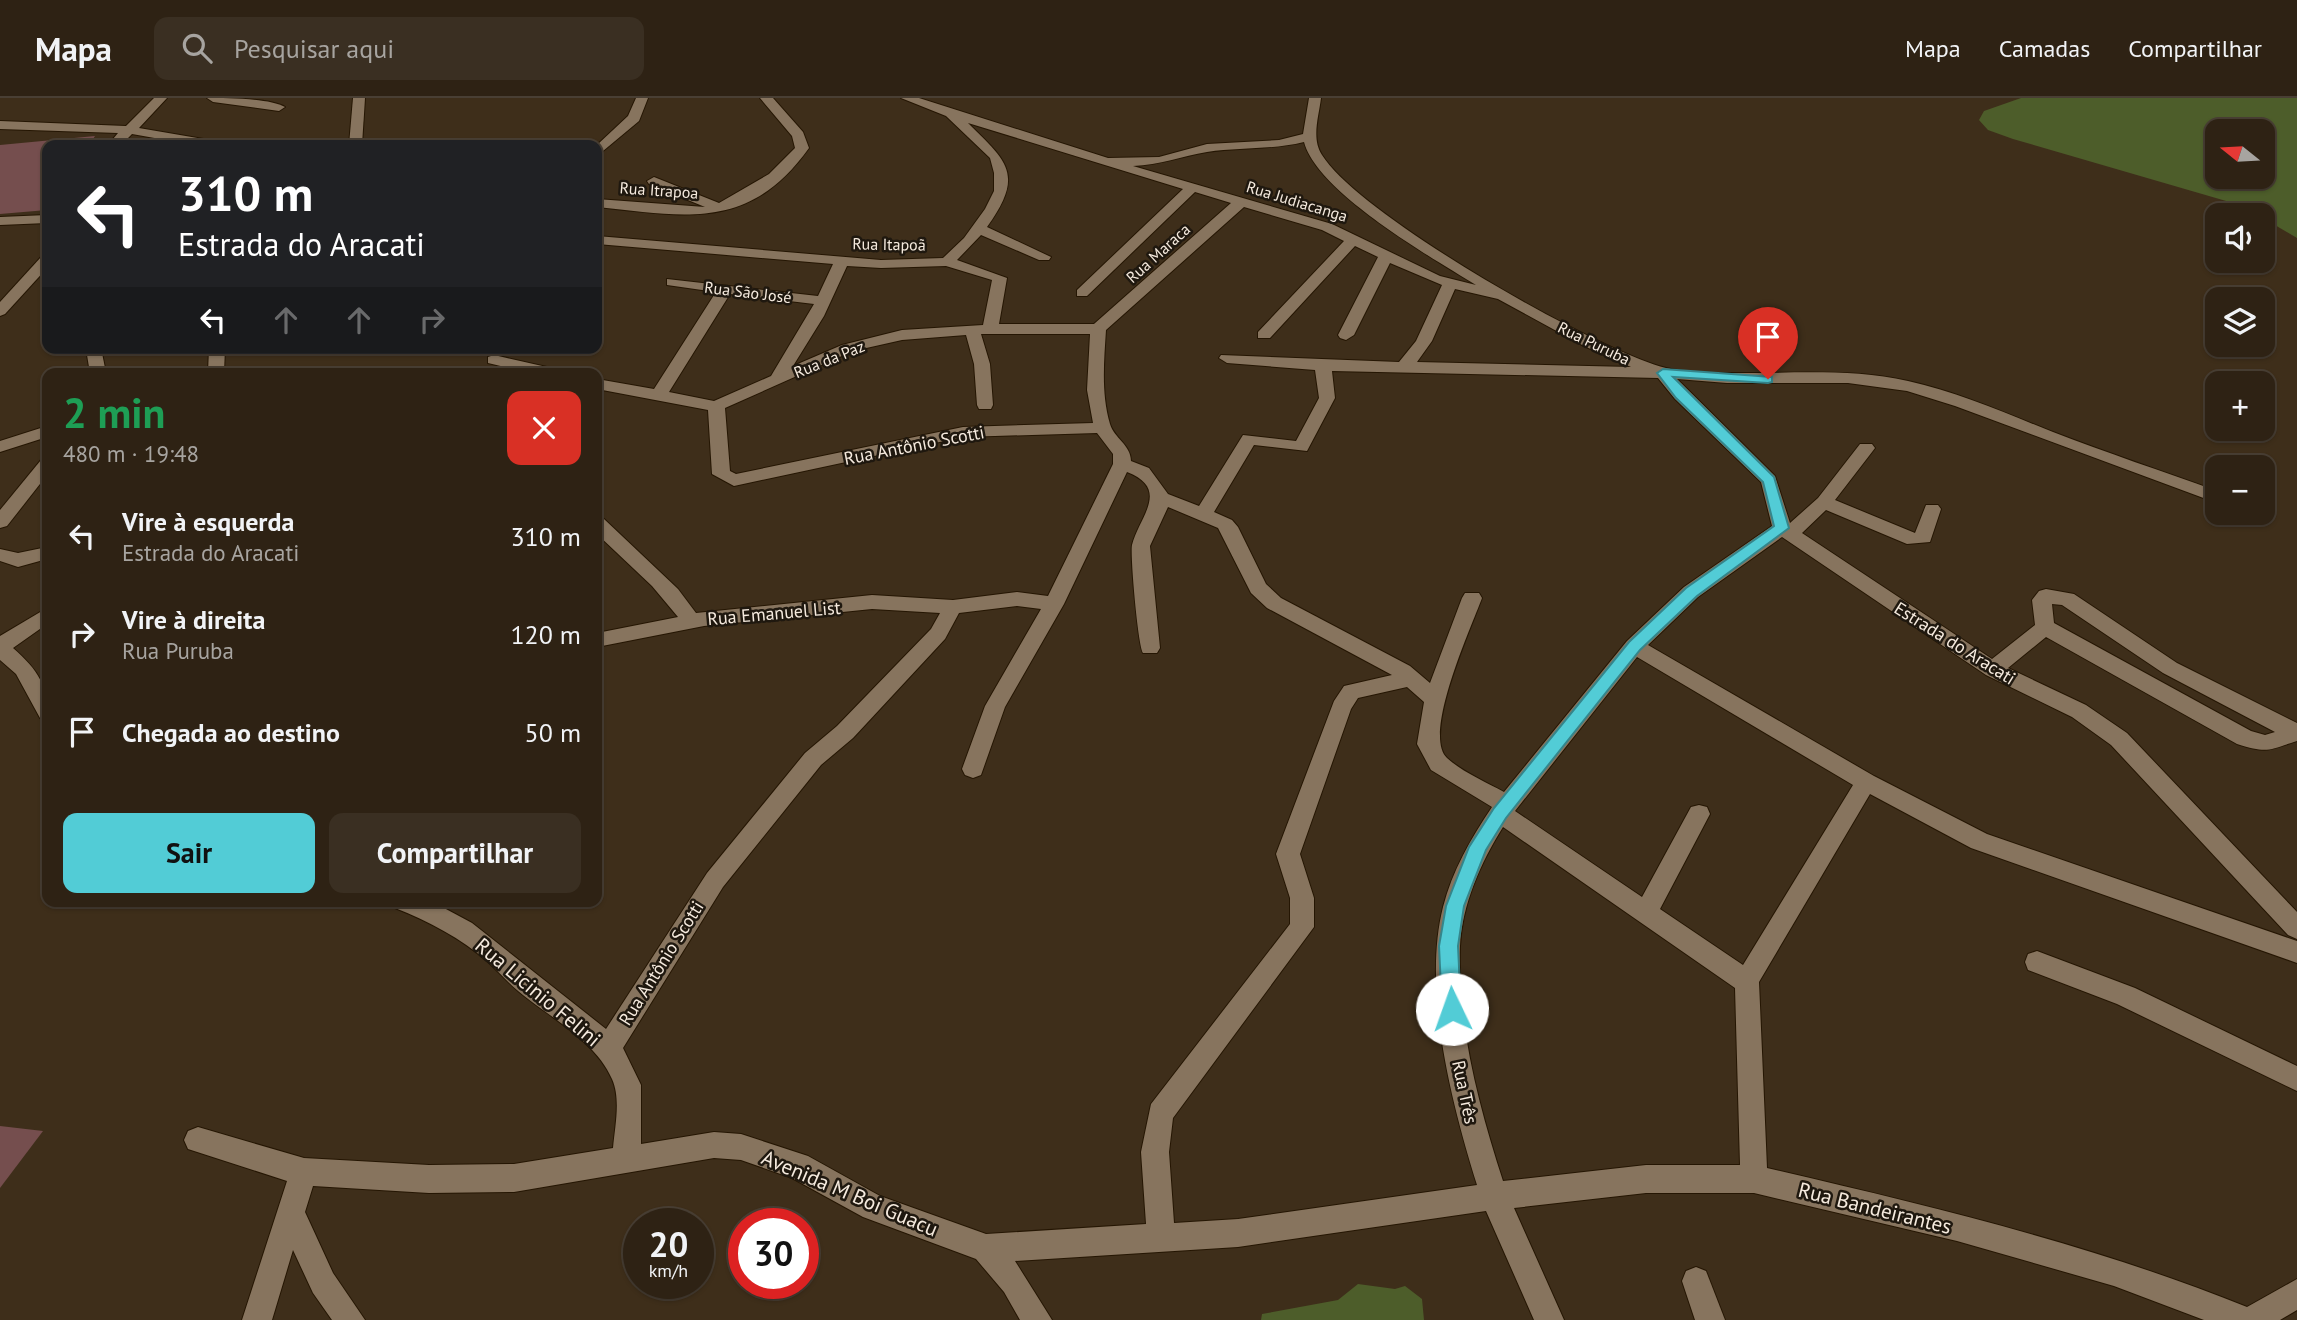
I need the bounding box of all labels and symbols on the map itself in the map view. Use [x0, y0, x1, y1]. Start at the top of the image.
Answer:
north arrow [2205, 119, 2275, 189]
street label: Rua Judiacanga [1244, 176, 1350, 226]
street label: Rua Itrapoa [619, 177, 699, 203]
street label: Rua Maraca [1122, 219, 1194, 287]
street label: Rua Itapoã [852, 233, 926, 255]
street label: Rua São José [703, 277, 793, 307]
pin [1738, 307, 1798, 379]
street label: Rua Puruba [1555, 317, 1633, 369]
street label: Rua da Paz [791, 336, 867, 382]
street label: Rua Antônio Scotti [842, 420, 986, 470]
street label: Rua Emanuel List [706, 596, 842, 630]
street label: Estrada do Aracati [1890, 596, 2020, 690]
street label: Rua Antônio Scotti [614, 897, 708, 1029]
street label: Rua Licinio Felini [470, 932, 606, 1052]
position arrow [1415, 972, 1489, 1046]
street label: Rua Três [1447, 1058, 1483, 1126]
street label: Avenida M Boi Guacu [758, 1144, 942, 1242]
street label: Rua Bandeirantes [1796, 1176, 1954, 1240]
speed limit sign: 30 [728, 1208, 819, 1299]

